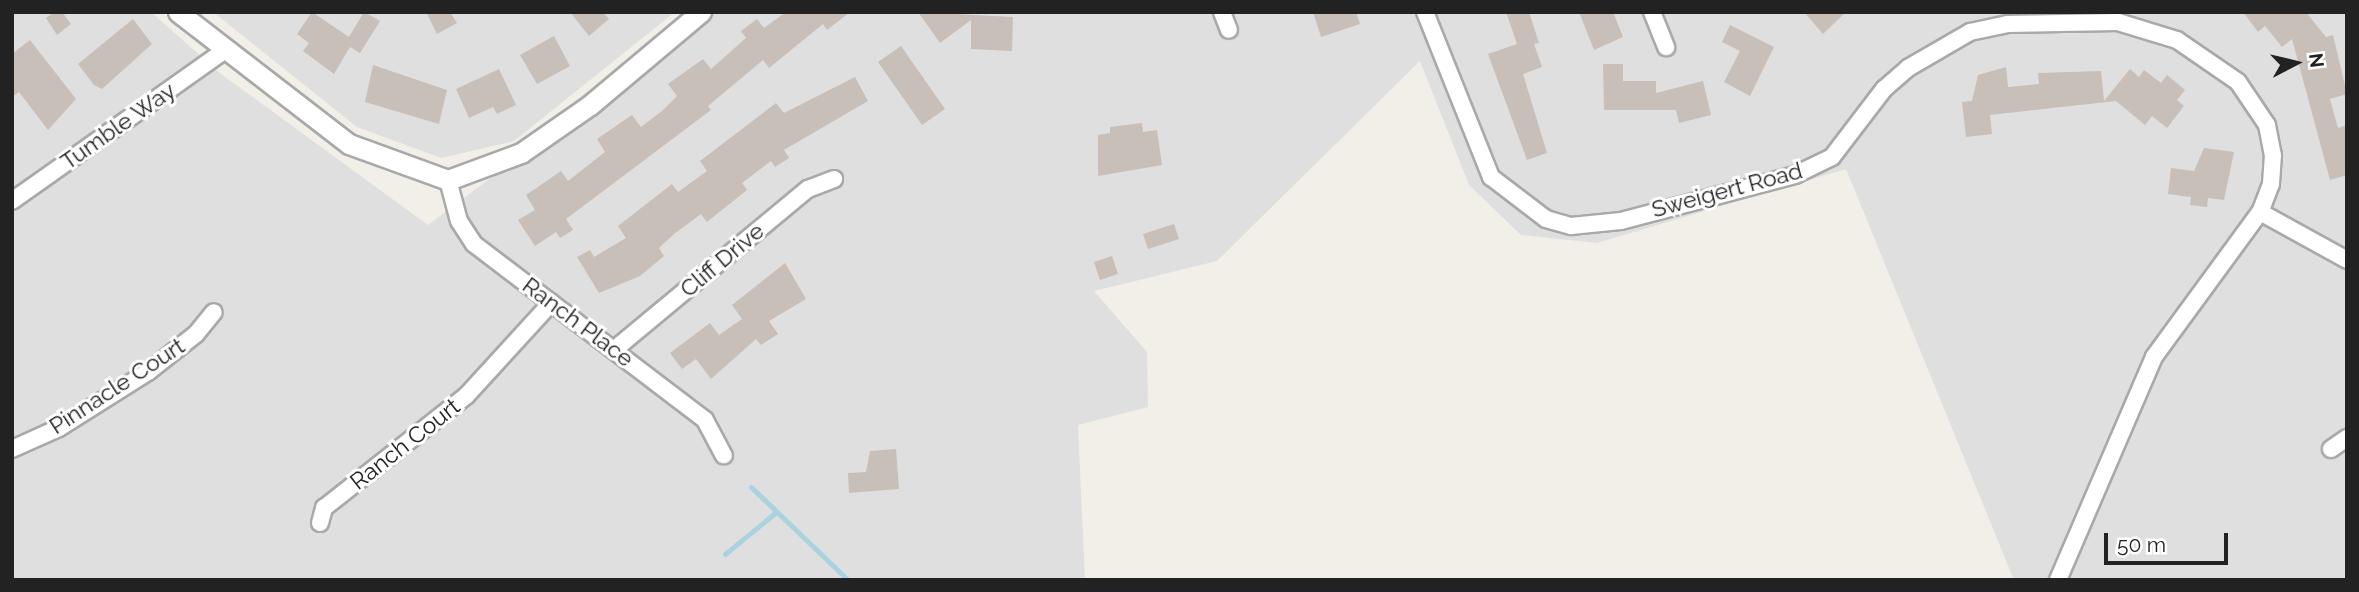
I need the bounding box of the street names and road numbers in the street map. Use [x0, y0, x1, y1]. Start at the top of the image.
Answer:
street label: Tumble Way [55, 76, 181, 176]
street label: Sweigert Road [1649, 157, 1805, 223]
street label: Cliff Drive [674, 217, 770, 303]
street label: Ranch Place [517, 271, 639, 373]
street label: Pinnacle Court [44, 332, 190, 440]
street label: Ranch Court [345, 393, 465, 495]

